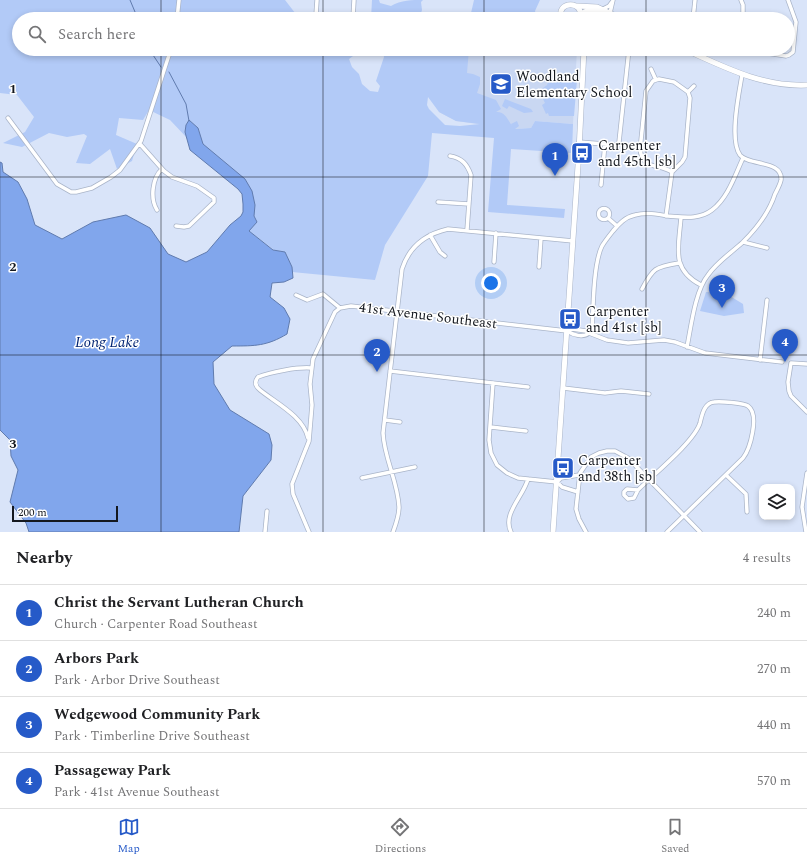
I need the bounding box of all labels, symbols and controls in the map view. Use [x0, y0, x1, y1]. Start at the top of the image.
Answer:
search box [12, 12, 795, 56]
icon: search [26, 23, 48, 45]
text: Search here [58, 23, 136, 46]
place label: Woodland Elementary School [516, 66, 632, 103]
school or university icon: Woodland Elementary School [488, 71, 514, 97]
text: 1 [9, 79, 17, 99]
place label: Carpenter and 45th [sb] [598, 135, 676, 172]
bus stop icon: Carpenter and 45th [sb] [569, 140, 595, 166]
pin: 1 [542, 143, 568, 176]
text: 2 [9, 257, 17, 277]
your location [481, 273, 501, 293]
pin: 3 [709, 275, 735, 308]
street label: 41st Avenue Southeast [358, 297, 498, 334]
place label: Carpenter and 41st [sb] [586, 301, 661, 338]
bus stop icon: Carpenter and 41st [sb] [557, 306, 583, 332]
pin: 4 [772, 329, 798, 362]
water label: Long Lake [75, 331, 139, 354]
pin: 2 [364, 339, 390, 372]
text: 3 [9, 434, 17, 454]
place label: Carpenter and 38th [sb] [578, 450, 656, 487]
bus stop icon: Carpenter and 38th [sb] [550, 455, 576, 481]
map controls [759, 484, 795, 520]
button: layers [759, 484, 795, 520]
scale bar [12, 504, 118, 523]
text: 200 m [18, 504, 47, 521]
text: Nearby [16, 545, 72, 571]
text: 4 results [743, 548, 791, 568]
text: Christ the Servant Lutheran Church [54, 591, 304, 614]
text: 1 [25, 603, 33, 623]
text: 240 m [757, 603, 791, 623]
text: Church · Carpenter Road Southeast [54, 614, 258, 634]
text: Arbors Park [54, 647, 139, 670]
text: 2 [25, 659, 33, 679]
text: 270 m [757, 659, 791, 679]
text: Park · Arbor Drive Southeast [54, 670, 220, 690]
text: Wedgewood Community Park [54, 703, 260, 726]
text: 3 [25, 715, 33, 735]
text: 440 m [757, 715, 791, 735]
text: Park · Timberline Drive Southeast [54, 726, 250, 746]
text: Passageway Park [54, 759, 171, 782]
text: 4 [25, 771, 33, 791]
text: 570 m [757, 771, 791, 791]
text: Park · 41st Avenue Southeast [54, 782, 220, 802]
tab: Map [118, 816, 140, 857]
tab: Directions [375, 816, 426, 857]
tab: Saved [661, 816, 689, 857]

